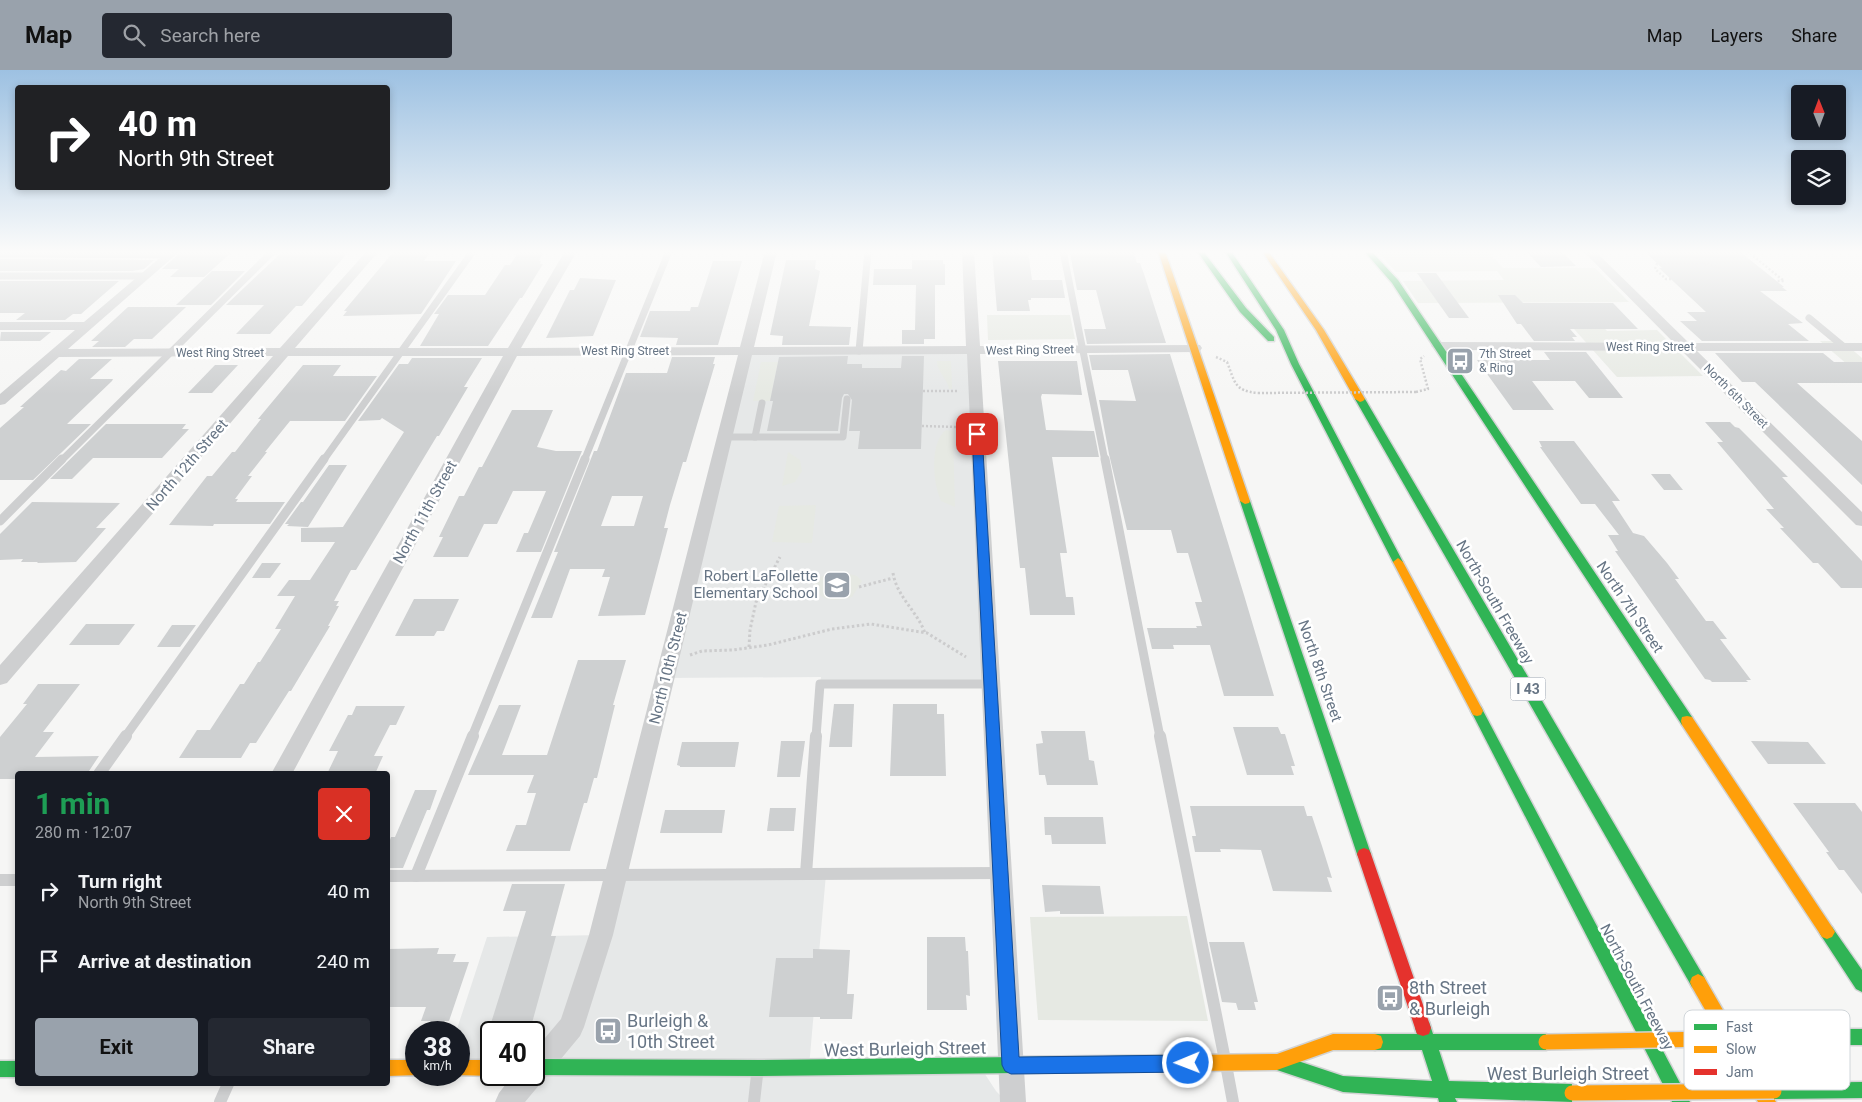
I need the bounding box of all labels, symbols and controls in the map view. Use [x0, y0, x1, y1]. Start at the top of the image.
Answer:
search box [102, 13, 452, 58]
text: Map [25, 21, 72, 49]
icon: search [120, 21, 148, 49]
text: Search here [160, 24, 260, 47]
text: Map [1647, 25, 1682, 46]
text: Layers [1710, 25, 1763, 46]
text: Share [1791, 25, 1837, 46]
north arrow [1791, 85, 1846, 140]
map controls [1791, 85, 1846, 205]
text: 40 m [118, 104, 197, 145]
icon: right [35, 105, 100, 170]
text: North 9th Street [118, 146, 274, 171]
button: layers [1791, 150, 1846, 205]
street label: West Ring Street [1606, 340, 1694, 354]
street label: West Ring Street [986, 342, 1074, 358]
street label: West Ring Street [581, 344, 669, 358]
street label: West Ring Street [176, 346, 264, 360]
bus stop icon: 7th Street & Ring [1445, 346, 1475, 376]
place label: 7th Street & Ring [1479, 347, 1531, 375]
street label: North 6th Street [1701, 361, 1771, 431]
pin [956, 413, 998, 455]
street label: North 12th Street [143, 416, 232, 514]
icon: arrive [963, 420, 991, 448]
street label: North 11th Street [389, 457, 461, 567]
street label: North-South Freeway [1452, 537, 1538, 667]
street label: North 7th Street [1593, 558, 1667, 656]
place label: Robert LaFollette Elementary School [694, 567, 818, 602]
school or university icon: Robert LaFollette Elementary School [822, 570, 852, 600]
street label: North 10th Street [645, 610, 691, 726]
street label: North 8th Street [1294, 618, 1346, 724]
road number: I 43 [1510, 678, 1546, 700]
text: 1 min [35, 786, 110, 821]
button: close [318, 788, 370, 840]
text: 280 m · 12:07 [35, 823, 132, 842]
text: Turn right [78, 870, 162, 893]
icon: right [35, 877, 63, 905]
text: 40 m [327, 880, 370, 903]
text: North 9th Street [78, 893, 192, 912]
street label: North-South Freeway [1596, 921, 1678, 1053]
icon: arrive [35, 947, 63, 975]
text: Arrive at destination [78, 950, 251, 973]
text: 240 m [317, 950, 370, 973]
place label: 8th Street & Burleigh [1409, 977, 1490, 1019]
bus stop icon: 8th Street & Burleigh [1375, 983, 1405, 1013]
place label: Burleigh & 10th Street [627, 1010, 715, 1052]
legend [1684, 1010, 1850, 1090]
bus stop icon: Burleigh & 10th Street [593, 1016, 623, 1046]
button: Exit [35, 1018, 198, 1076]
button: Share [208, 1018, 370, 1076]
text: Fast [1726, 1019, 1753, 1035]
speed limit sign: 40 [480, 1021, 545, 1086]
text: 38 [423, 1033, 452, 1062]
position arrow [1161, 1036, 1213, 1088]
street label: West Burleigh Street [824, 1037, 986, 1060]
text: Slow [1726, 1041, 1757, 1057]
text: km/h [423, 1059, 452, 1073]
street label: West Burleigh Street [1487, 1063, 1649, 1084]
text: Jam [1726, 1064, 1754, 1080]

